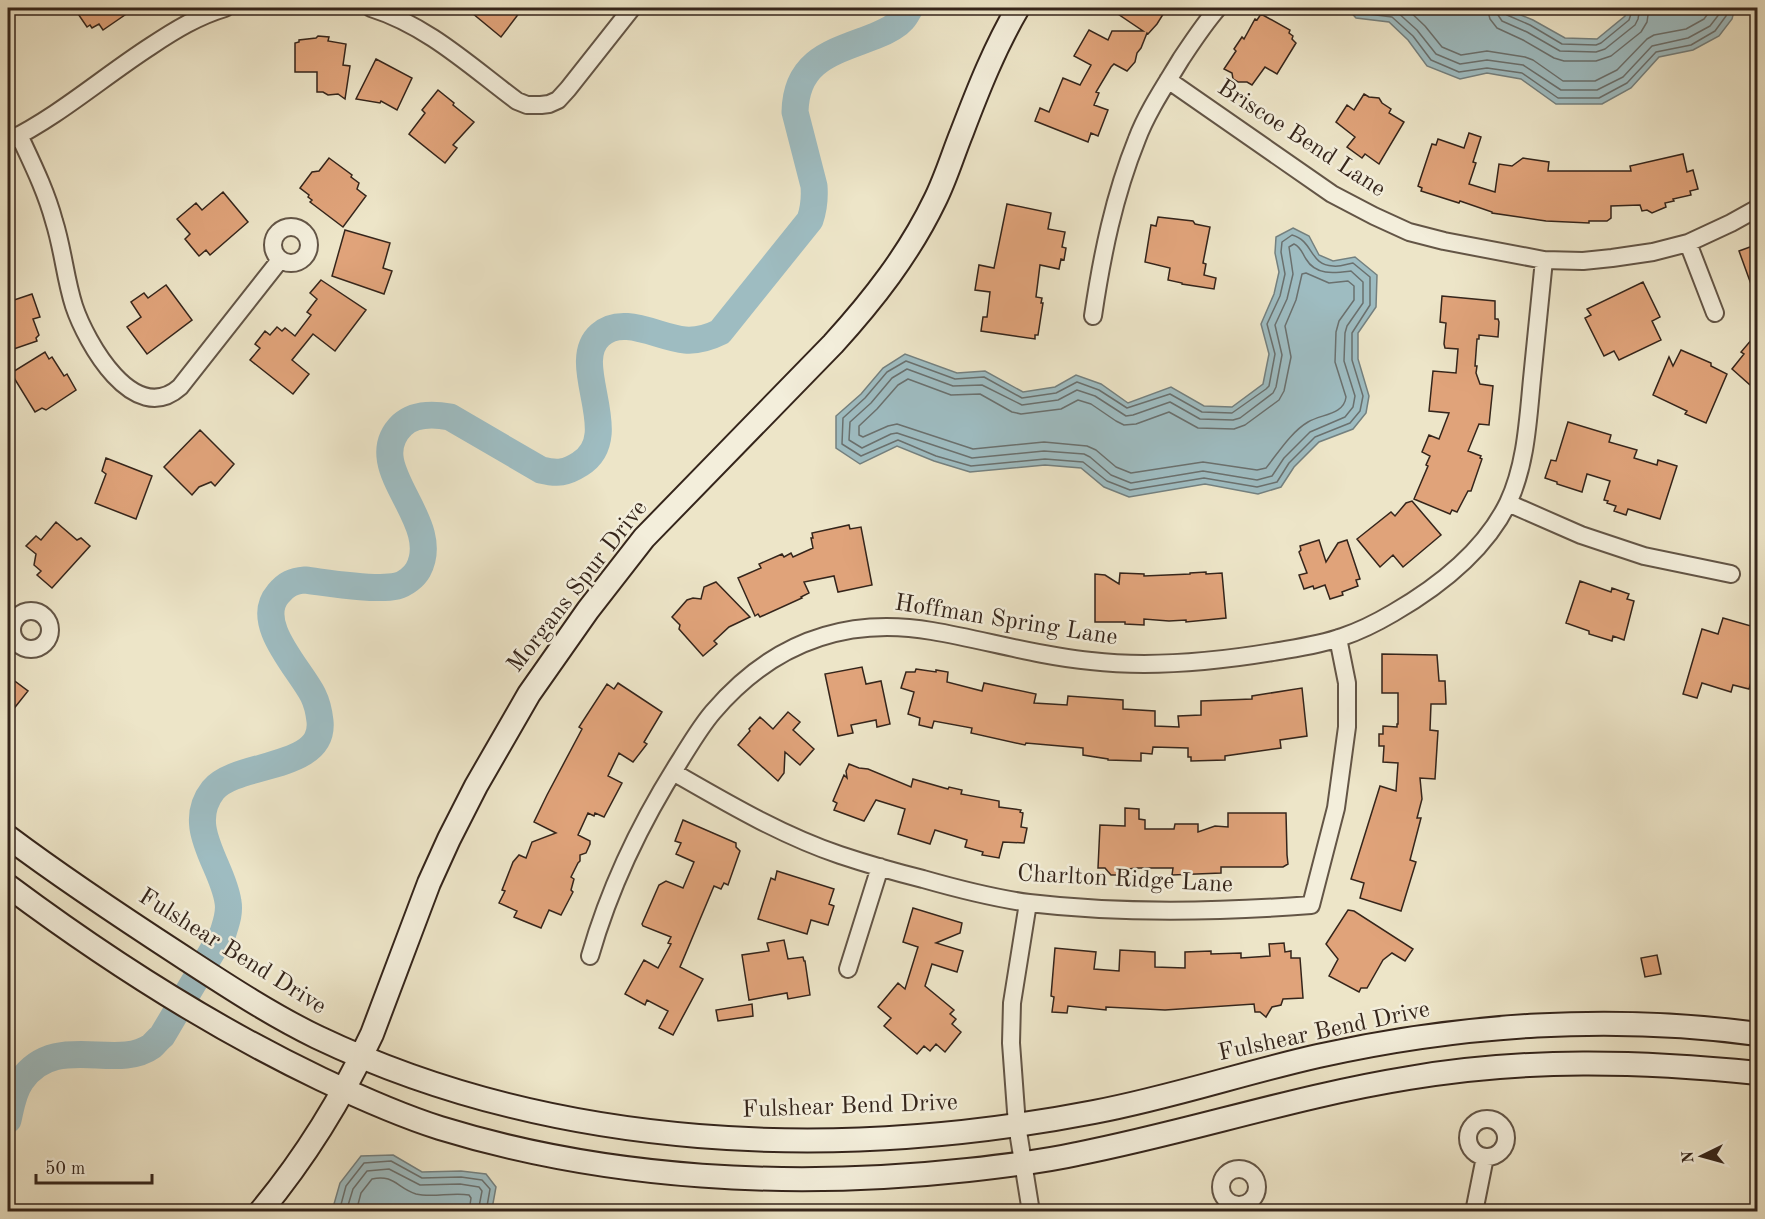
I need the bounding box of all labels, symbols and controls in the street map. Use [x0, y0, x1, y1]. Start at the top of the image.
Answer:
street label: Briscoe Bend Lane [1213, 76, 1389, 202]
street label: Morgans Spur Drive [504, 496, 652, 678]
street label: Hoffman Spring Lane [893, 592, 1119, 650]
street label: Charlton Ridge Lane [1016, 862, 1234, 898]
street label: Fulshear Bend Drive [134, 885, 330, 1019]
street label: Fulshear Bend Drive [1216, 998, 1432, 1066]
street label: Fulshear Bend Drive [742, 1091, 958, 1123]
north arrow [1672, 1126, 1732, 1186]
scale bar [36, 1147, 152, 1185]
text: N [1680, 1150, 1698, 1164]
text: 50 m [45, 1160, 85, 1178]

